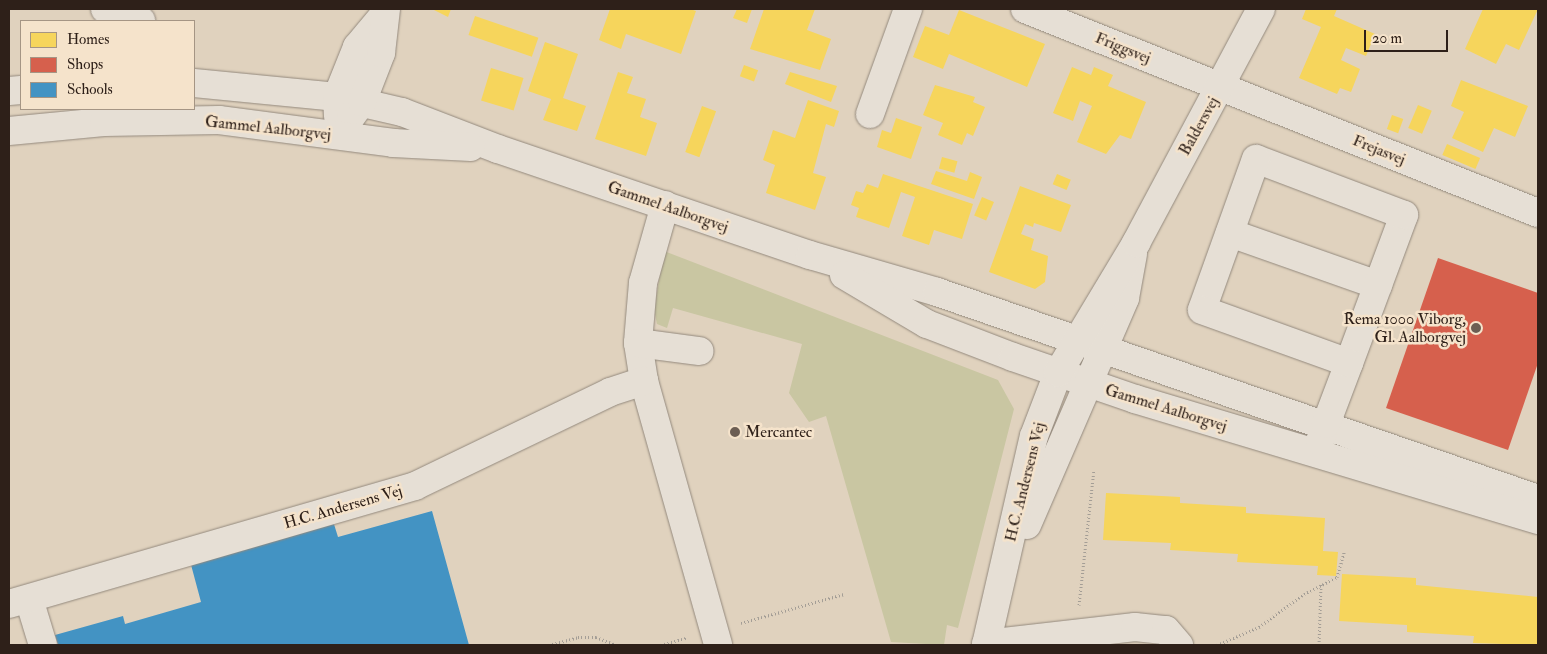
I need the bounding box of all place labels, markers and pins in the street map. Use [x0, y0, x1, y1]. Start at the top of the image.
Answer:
place label: Rema 1000 Viborg, Gl. Aalborgvej [1344, 309, 1466, 347]
marker: Rema 1000 Viborg, Gl. Aalborgvej [1470, 322, 1482, 334]
place label: Mercantec [745, 422, 812, 442]
marker: Mercantec [729, 426, 741, 438]

